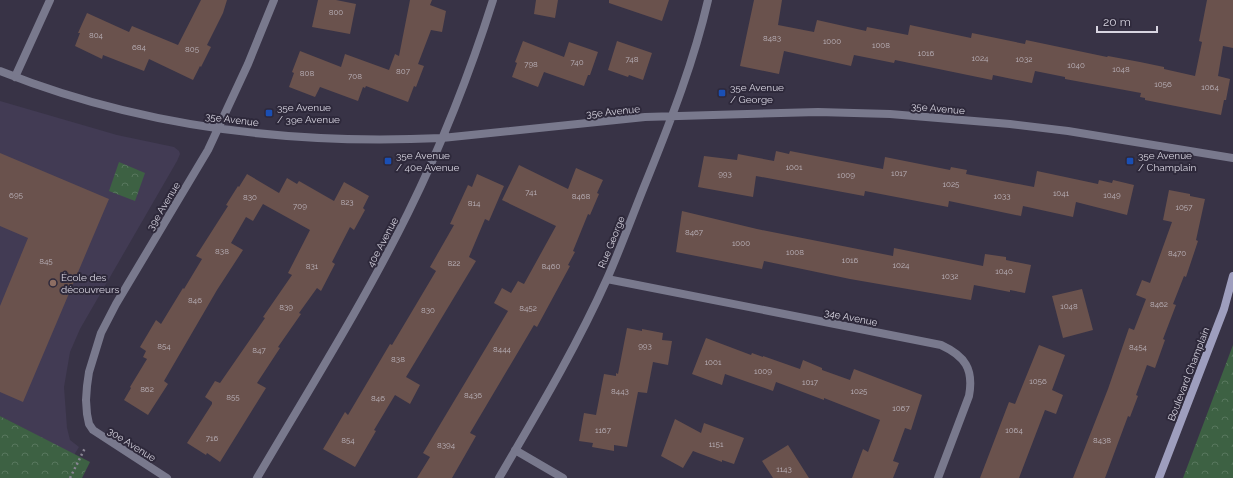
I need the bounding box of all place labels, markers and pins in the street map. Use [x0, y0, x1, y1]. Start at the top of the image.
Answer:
place label: 35e Avenue / George [730, 82, 784, 105]
marker: 35e Avenue / George [717, 88, 727, 98]
place label: 35e Avenue / 39e Avenue [277, 102, 340, 125]
marker: 35e Avenue / 39e Avenue [264, 108, 274, 118]
place label: 35e Avenue / 40e Avenue [396, 150, 459, 173]
place label: 35e Avenue / Champlain [1138, 150, 1196, 173]
marker: 35e Avenue / 40e Avenue [383, 156, 393, 166]
marker: 35e Avenue / Champlain [1125, 156, 1135, 166]
place label: École des découvreurs [61, 272, 119, 295]
marker: École des découvreurs [48, 278, 58, 288]

